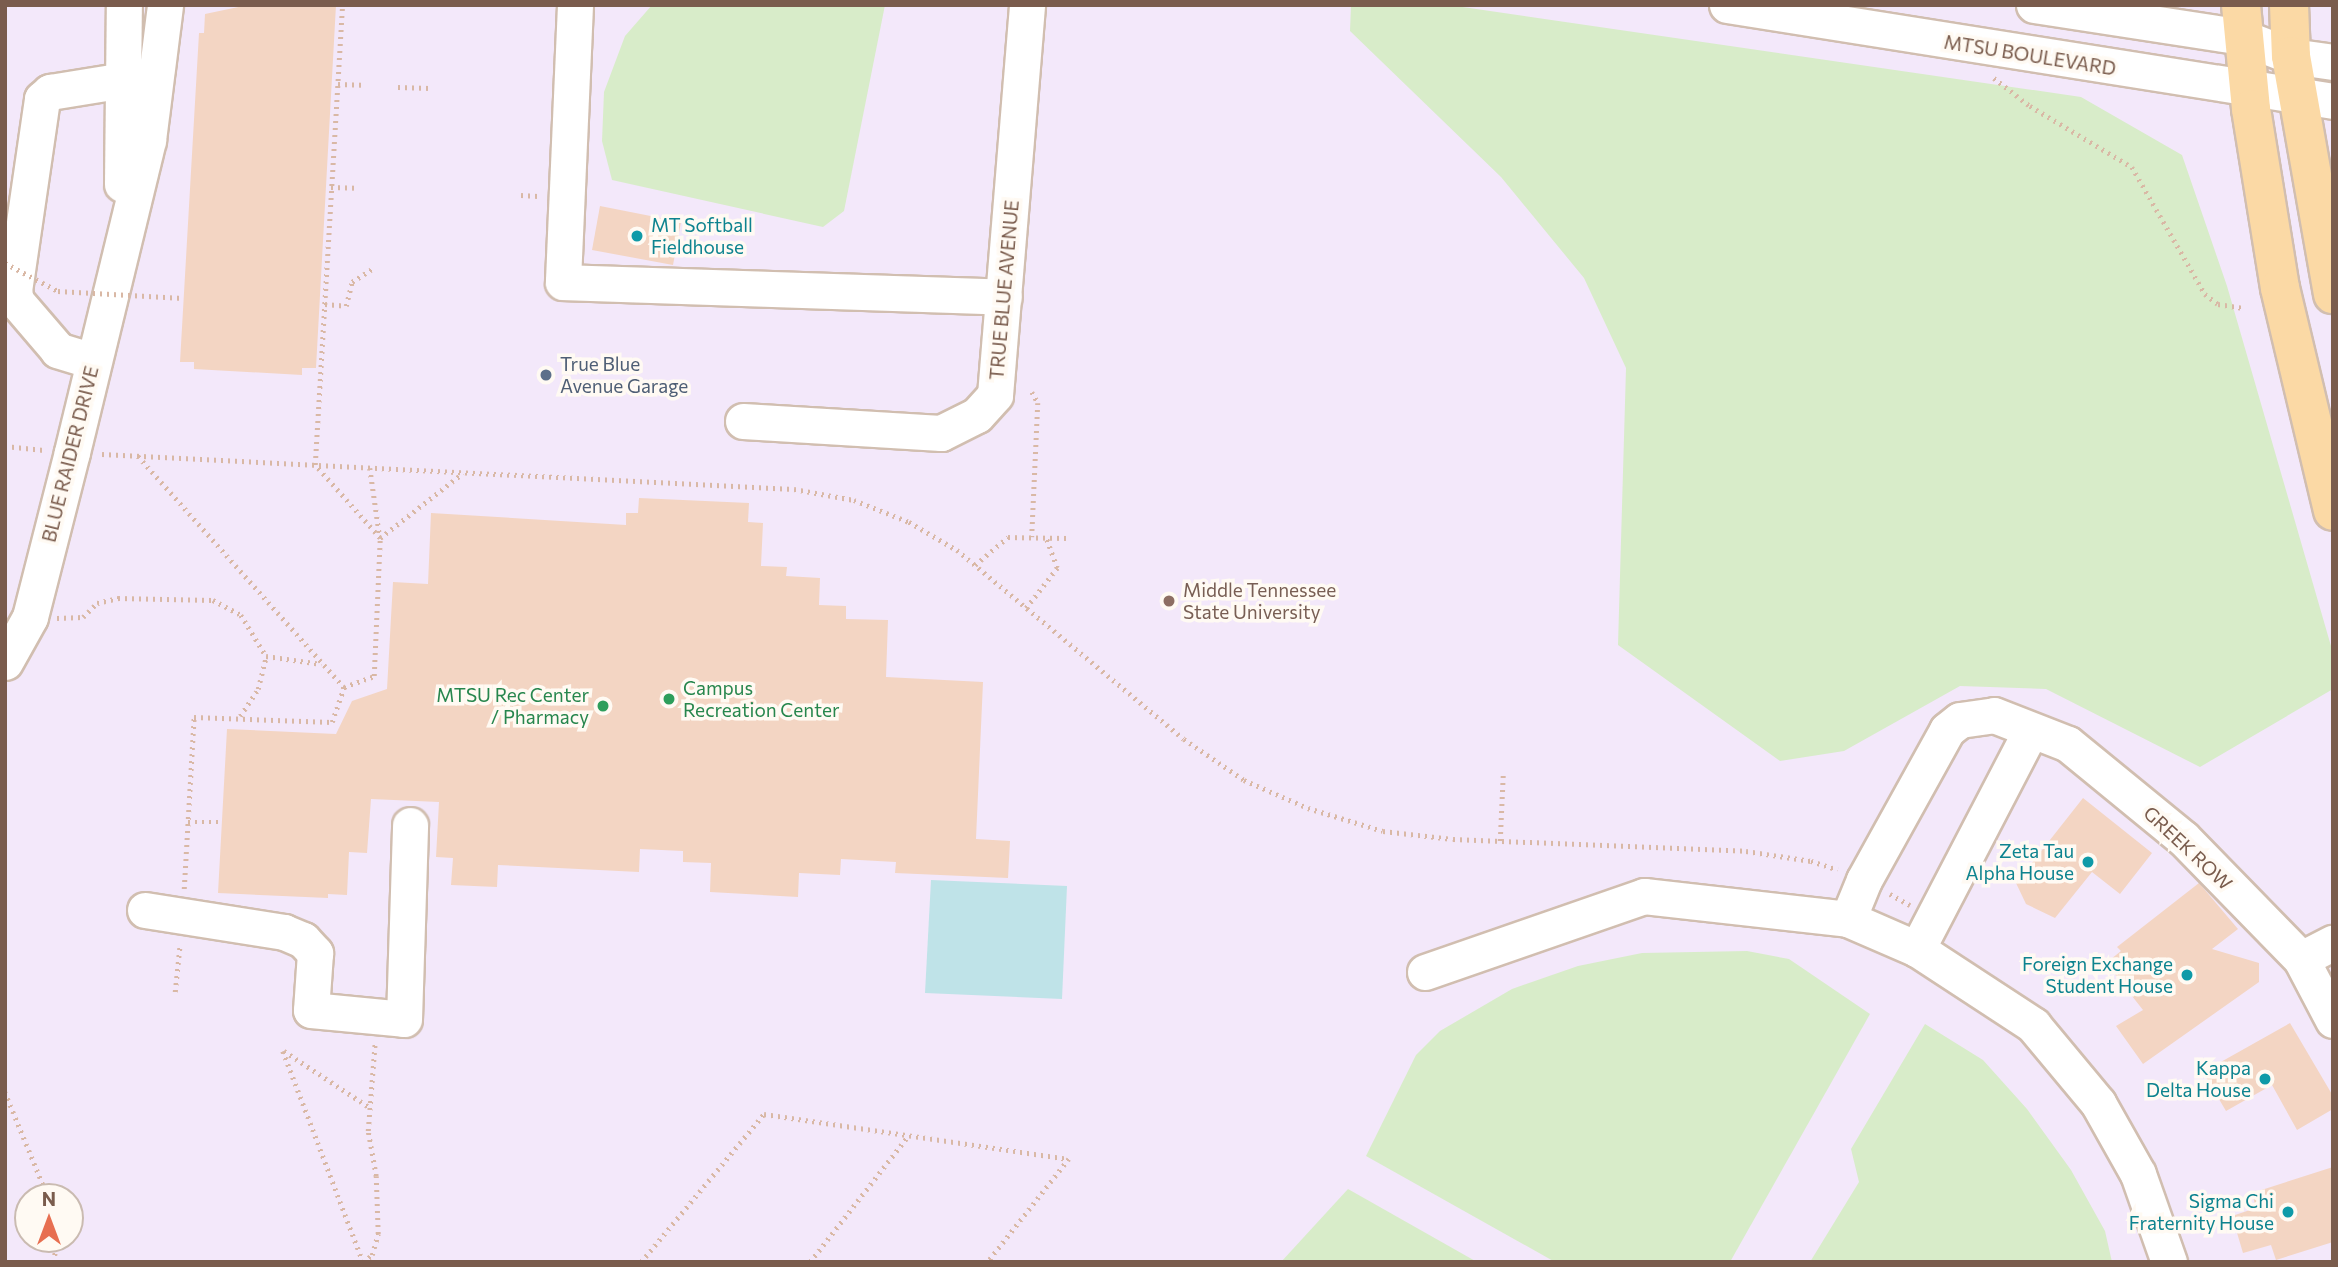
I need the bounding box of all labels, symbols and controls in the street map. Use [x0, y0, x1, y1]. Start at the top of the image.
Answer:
street label: MTSU BOULEVARD [1942, 30, 2118, 80]
street label: TRUE BLUE AVENUE [985, 199, 1023, 381]
place label: MT Softball Fieldhouse [651, 214, 753, 258]
marker: MT Softball Fieldhouse [629, 228, 645, 244]
place label: True Blue Avenue Garage [560, 353, 688, 397]
street label: BLUE RAIDER DRIVE [37, 363, 103, 545]
marker: True Blue Avenue Garage [538, 367, 554, 383]
place label: Middle Tennessee State University [1183, 579, 1336, 623]
marker: Middle Tennessee State University [1161, 593, 1177, 609]
place label: Campus Recreation Center [683, 677, 839, 721]
place label: MTSU Rec Center / Pharmacy [436, 684, 589, 728]
marker: Campus Recreation Center [661, 691, 677, 707]
marker: MTSU Rec Center / Pharmacy [595, 698, 611, 714]
street label: GREEK ROW [2139, 801, 2237, 895]
place label: Zeta Tau Alpha House [1965, 840, 2074, 884]
marker: Zeta Tau Alpha House [2080, 854, 2096, 870]
place label: Foreign Exchange Student House [2022, 953, 2173, 997]
marker: Foreign Exchange Student House [2179, 967, 2195, 983]
place label: Kappa Delta House [2146, 1057, 2251, 1101]
marker: Kappa Delta House [2257, 1071, 2273, 1087]
north arrow [14, 1183, 84, 1253]
text: N [42, 1187, 56, 1210]
place label: Sigma Chi Fraternity House [2129, 1190, 2274, 1234]
marker: Sigma Chi Fraternity House [2280, 1204, 2296, 1220]

